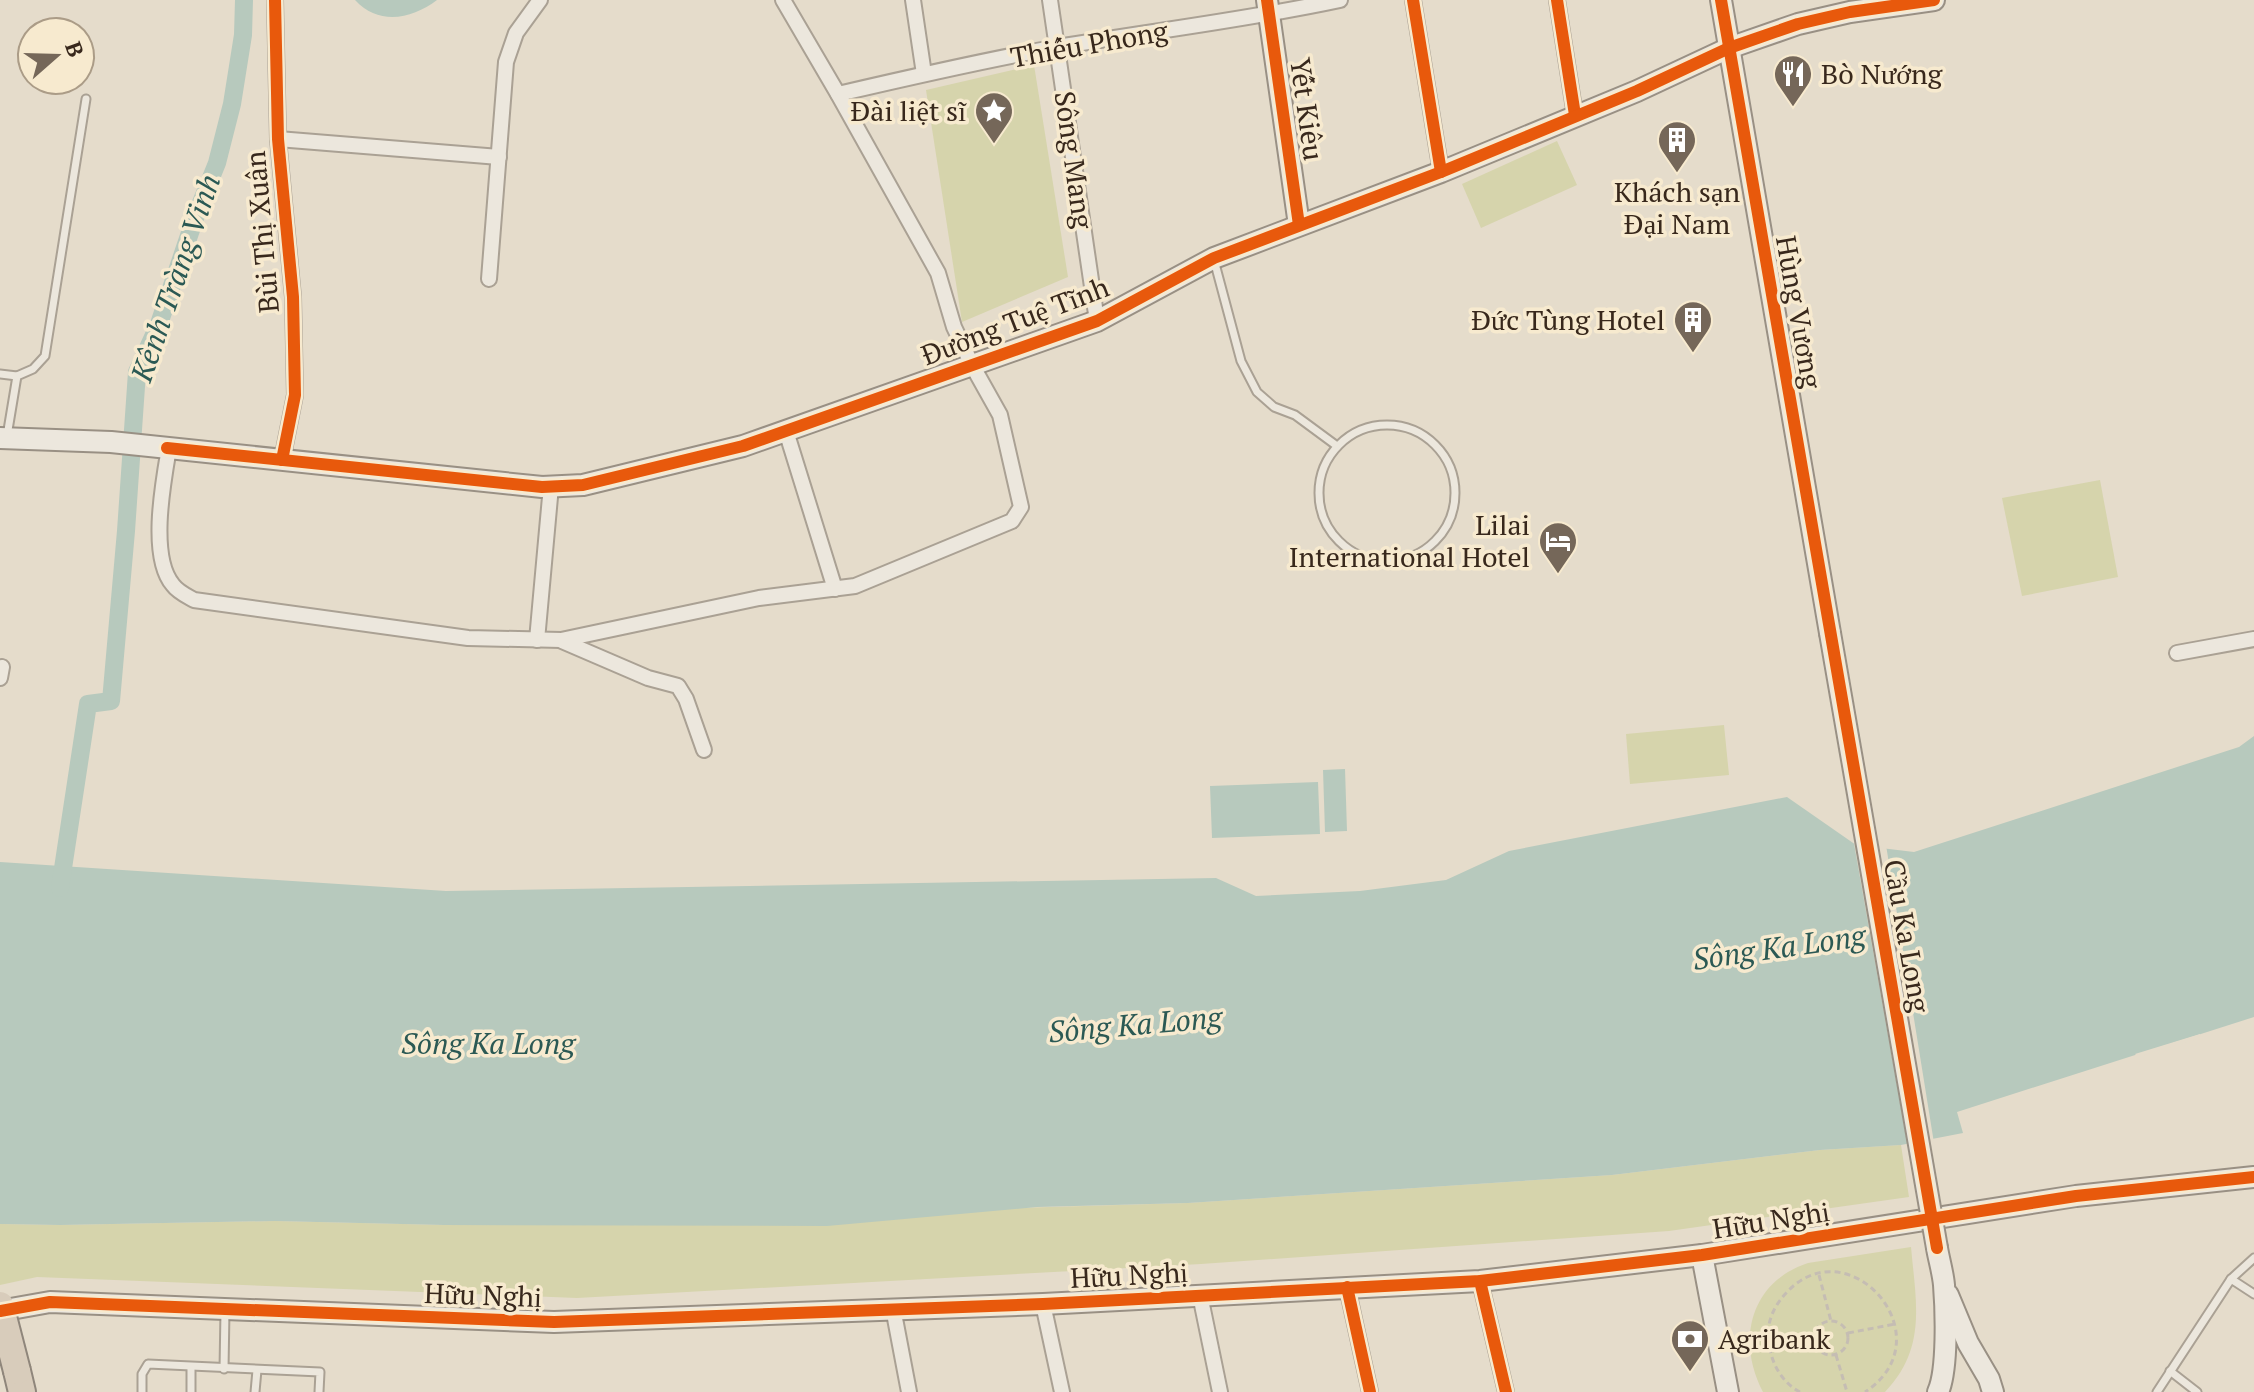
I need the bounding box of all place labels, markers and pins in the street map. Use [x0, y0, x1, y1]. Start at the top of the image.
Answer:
restaurant icon: Bò Nướng [1772, 53, 1814, 108]
place label: Bò Nướng [1821, 55, 1944, 92]
place icon: Đài liệt sĩ [973, 90, 1015, 145]
place label: Đài liệt sĩ [850, 92, 967, 129]
building icon: Khách sạn Đại Nam [1656, 119, 1698, 174]
place label: Khách sạn Đại Nam [1614, 173, 1740, 242]
building icon: Đức Tùng Hotel [1672, 299, 1714, 354]
place label: Đức Tùng Hotel [1471, 301, 1665, 338]
place label: Lilai International Hotel [1289, 506, 1530, 575]
hotel icon: Lilai International Hotel [1537, 520, 1579, 575]
bank icon: Agribank [1669, 1318, 1711, 1373]
place label: Agribank [1718, 1320, 1831, 1357]

